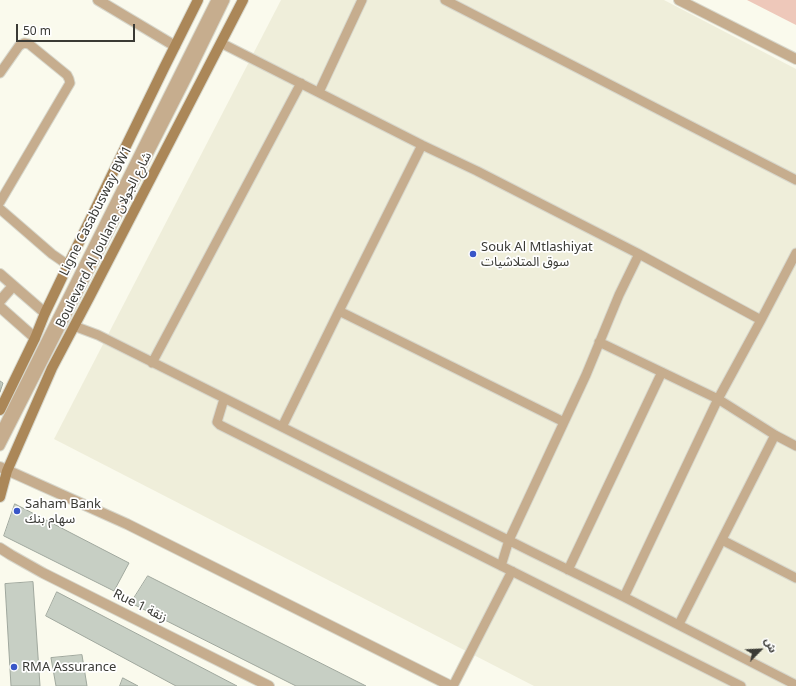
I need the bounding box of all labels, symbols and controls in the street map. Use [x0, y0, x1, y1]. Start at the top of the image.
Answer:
scale bar [18, 16, 137, 42]
text: 50 m [23, 22, 51, 39]
street label: Ligne Casabusway BW1 [56, 143, 136, 279]
street label: Boulevard Al Joulane شارع الجولان [53, 150, 155, 330]
place label: Souk Al Mtlashiyat سوق المتلاشيات [481, 239, 593, 270]
marker: Souk Al Mtlashiyat سوق المتلاشيات [468, 249, 478, 259]
place label: Saham Bank سهام بنك [25, 496, 101, 527]
marker: Saham Bank سهام بنك [12, 506, 22, 516]
street label: Rue 1 زنقة [110, 586, 170, 626]
north arrow [740, 630, 780, 670]
text: ش [761, 635, 781, 655]
place label: RMA Assurance [22, 659, 116, 675]
marker: RMA Assurance [9, 662, 19, 672]

